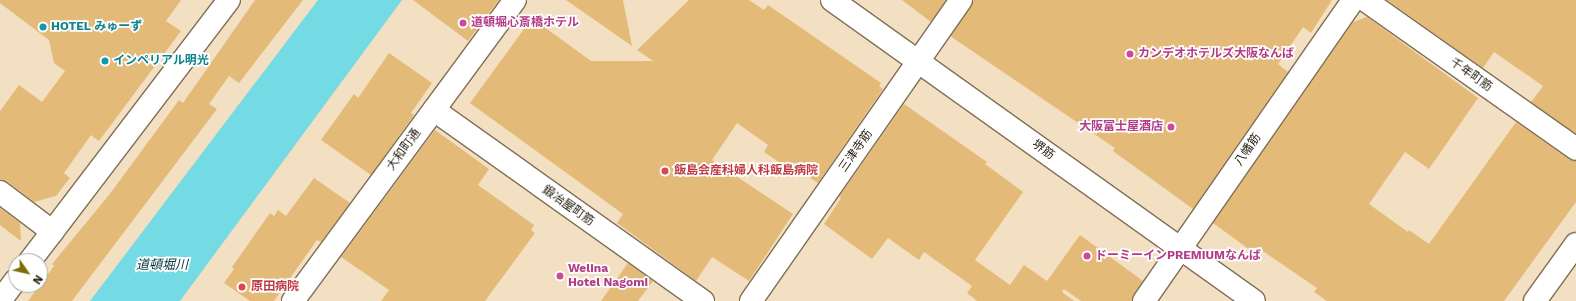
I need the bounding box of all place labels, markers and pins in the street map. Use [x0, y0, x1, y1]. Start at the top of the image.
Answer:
place label: 道頓堀心斎橋ホテル [471, 16, 579, 30]
marker: 道頓堀心斎橋ホテル [458, 18, 468, 28]
place label: HOTEL みゅーず [51, 20, 142, 34]
marker: HOTEL みゅーず [38, 22, 48, 32]
place label: カンデオホテルズ大阪なんば [1138, 47, 1294, 61]
marker: カンデオホテルズ大阪なんば [1125, 49, 1135, 59]
place label: インペリアル明光 [113, 54, 209, 68]
marker: インペリアル明光 [100, 56, 110, 66]
place label: 大阪富士屋酒店 [1079, 120, 1163, 134]
marker: 大阪富士屋酒店 [1166, 122, 1176, 132]
place label: 飯島会産科婦人科飯島病院 [674, 164, 818, 178]
marker: 飯島会産科婦人科飯島病院 [659, 165, 671, 177]
place label: ドーミーインPREMIUMなんば [1095, 249, 1261, 263]
marker: ドーミーインPREMIUMなんば [1082, 251, 1092, 261]
place label: Welina Hotel Nagomi [568, 262, 648, 290]
marker: Welina Hotel Nagomi [555, 271, 565, 281]
place label: 原田病院 [251, 280, 299, 294]
marker: 原田病院 [236, 281, 248, 293]

